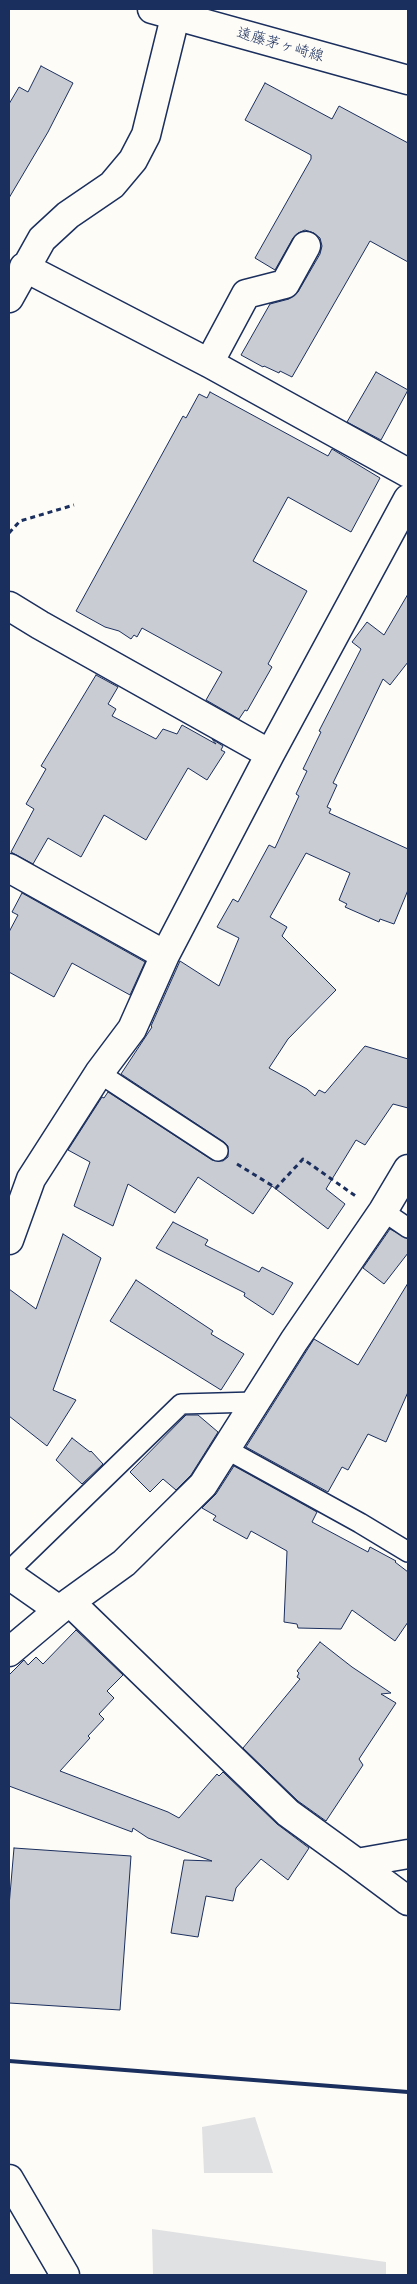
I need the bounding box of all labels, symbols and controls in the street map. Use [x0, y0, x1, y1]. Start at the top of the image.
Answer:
street label: 遠藤茅ヶ崎線 [234, 24, 326, 66]

